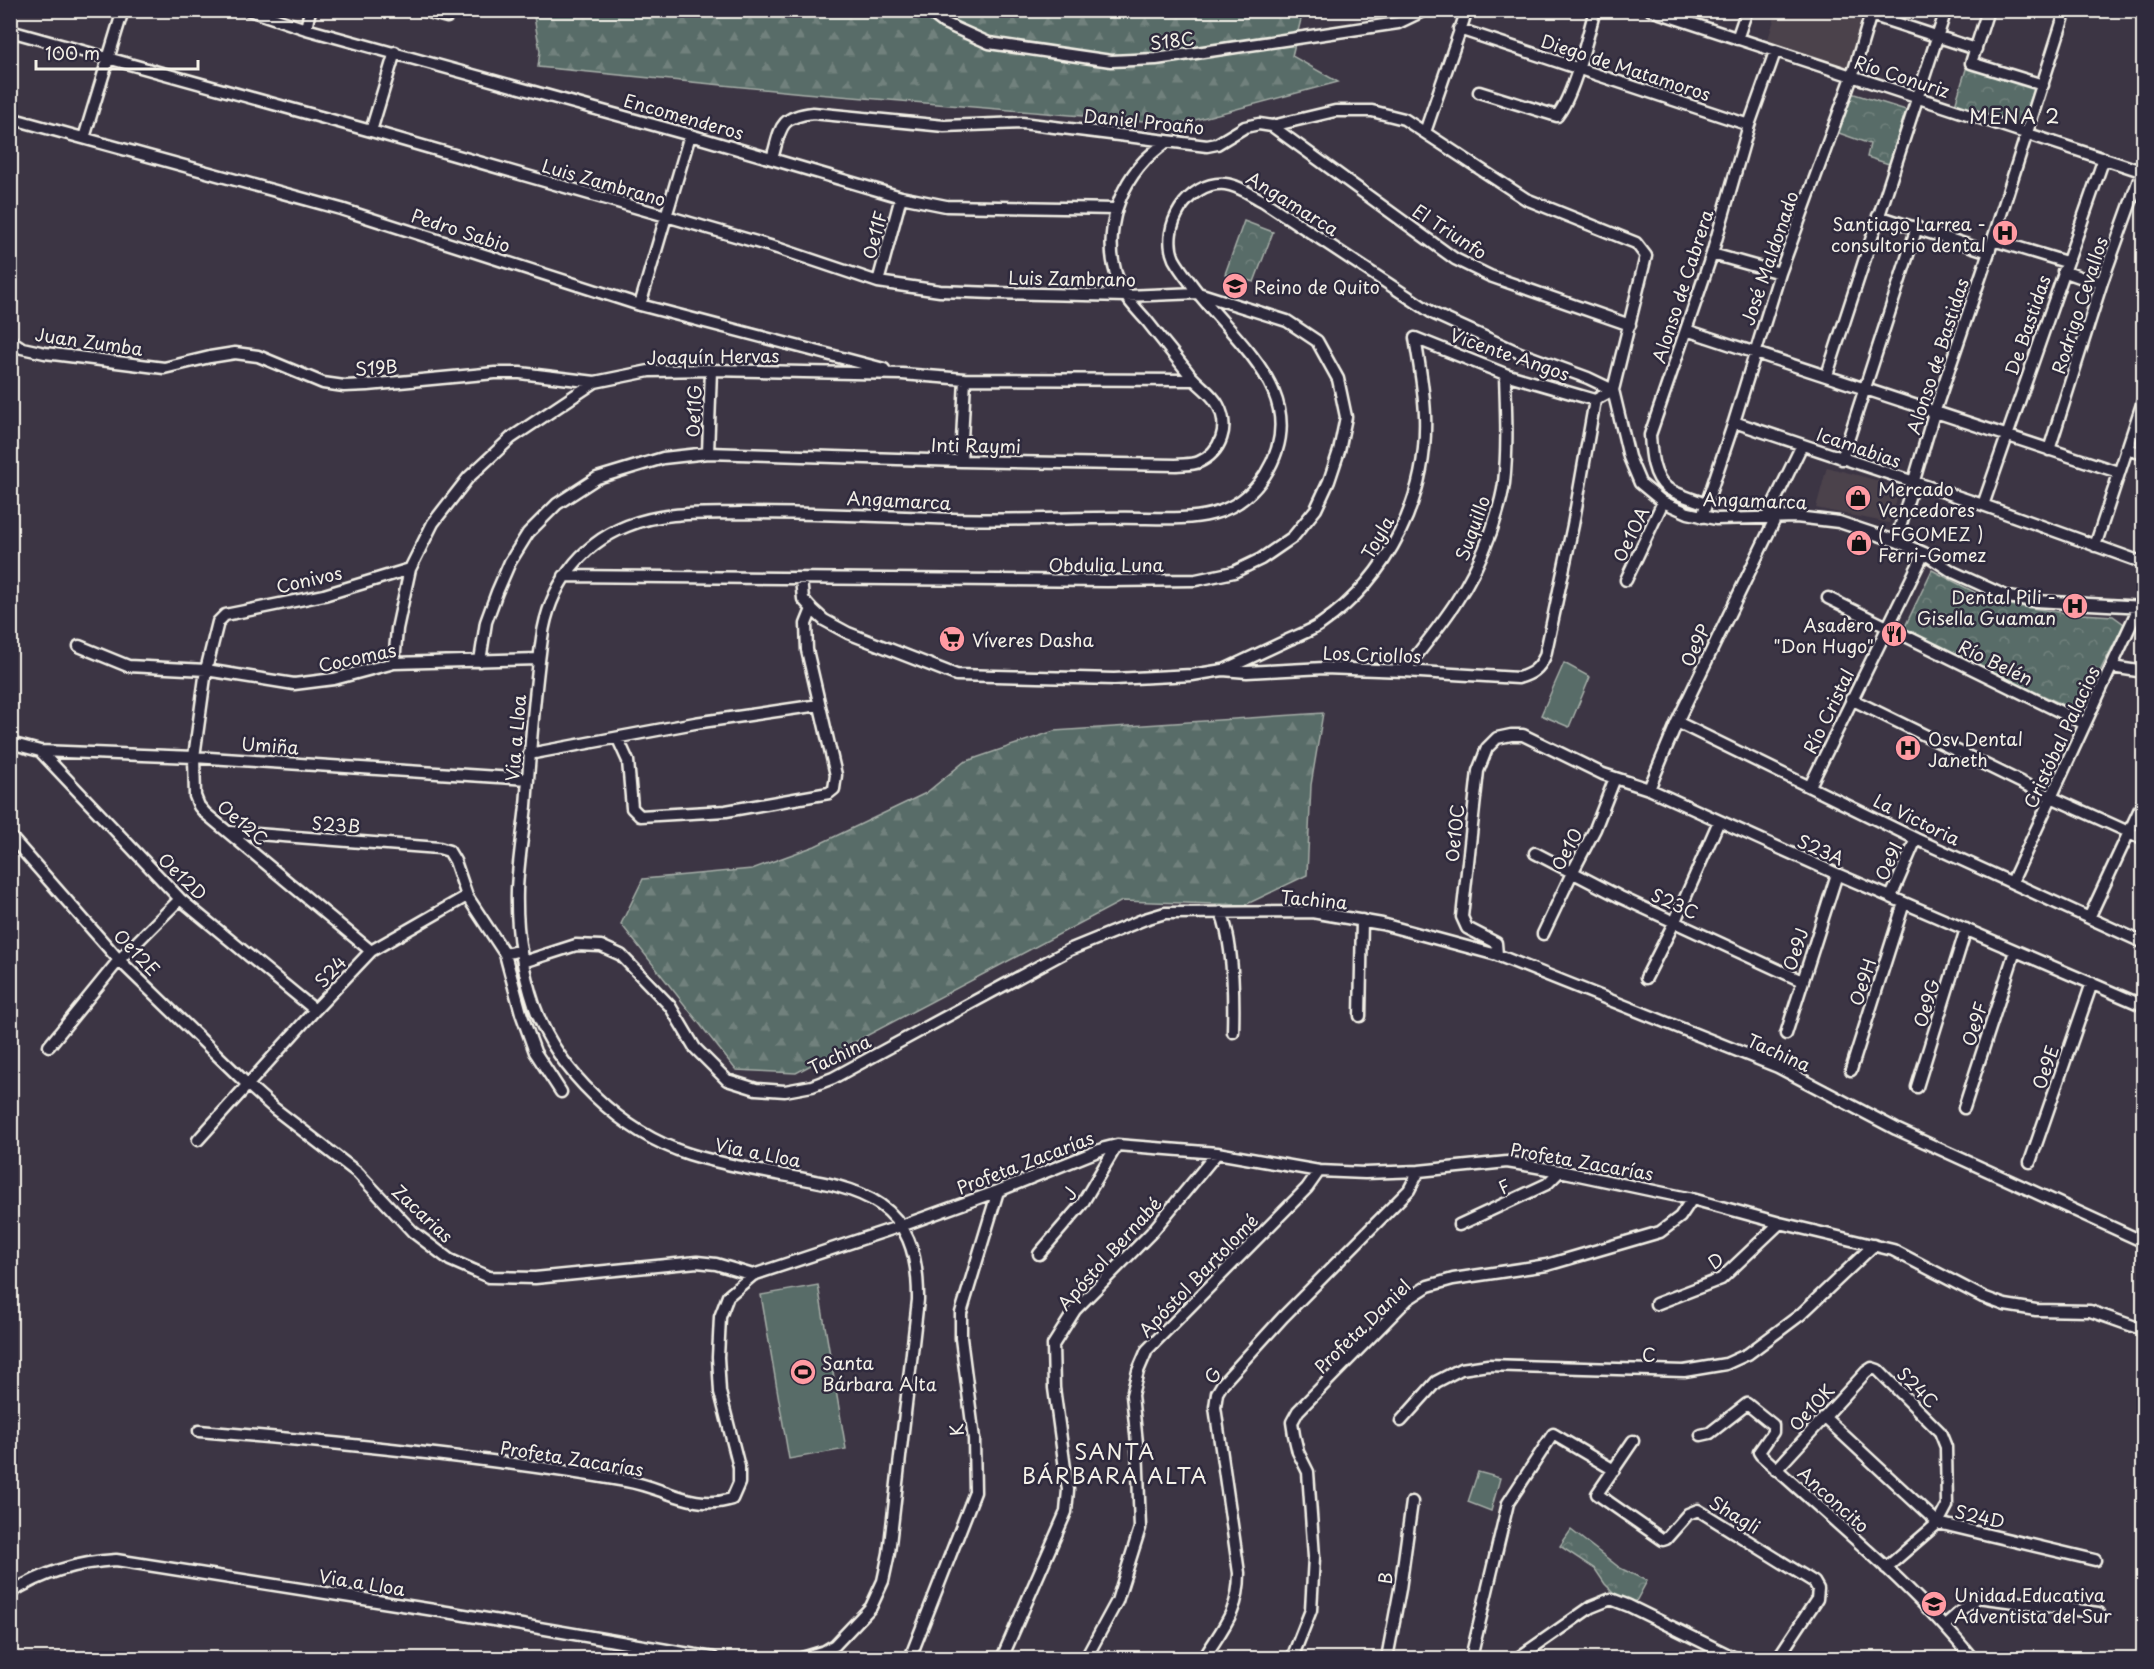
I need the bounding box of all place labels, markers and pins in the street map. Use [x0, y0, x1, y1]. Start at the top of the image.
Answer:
place label: Santiago Larrea - consultorio dental [1831, 210, 1986, 258]
hospital icon: Santiago Larrea - consultorio dental [1990, 218, 2020, 248]
school or university icon: Reino de Quito [1220, 271, 1250, 301]
place label: Reino de Quito [1254, 273, 1380, 300]
place label: Mercado Vencedores [1878, 475, 1975, 523]
shop icon: Mercado Vencedores [1843, 483, 1873, 513]
place label: ( FGOMEZ ) Ferri-Gomez [1878, 520, 1986, 568]
shop icon: ( FGOMEZ ) Ferri-Gomez [1844, 528, 1874, 558]
place label: Dental Pili - Gisella Guaman [1917, 583, 2056, 631]
hospital icon: Dental Pili - Gisella Guaman [2060, 591, 2090, 621]
place label: Asadero "Don Hugo" [1773, 611, 1874, 659]
restaurant icon: Asadero "Don Hugo" [1879, 619, 1909, 649]
supermarket icon: Víveres Dasha [937, 624, 967, 654]
place label: Víveres Dasha [972, 626, 1094, 653]
place label: Osv Dental Janeth [1928, 725, 2023, 773]
hospital icon: Osv Dental Janeth [1893, 733, 1923, 763]
place label: Santa Bárbara Alta [822, 1349, 937, 1397]
sports icon: Santa Bárbara Alta [788, 1357, 818, 1387]
place label: Unidad Educativa Adventista del Sur [1954, 1581, 2112, 1629]
school or university icon: Unidad Educativa Adventista del Sur [1919, 1589, 1949, 1619]

